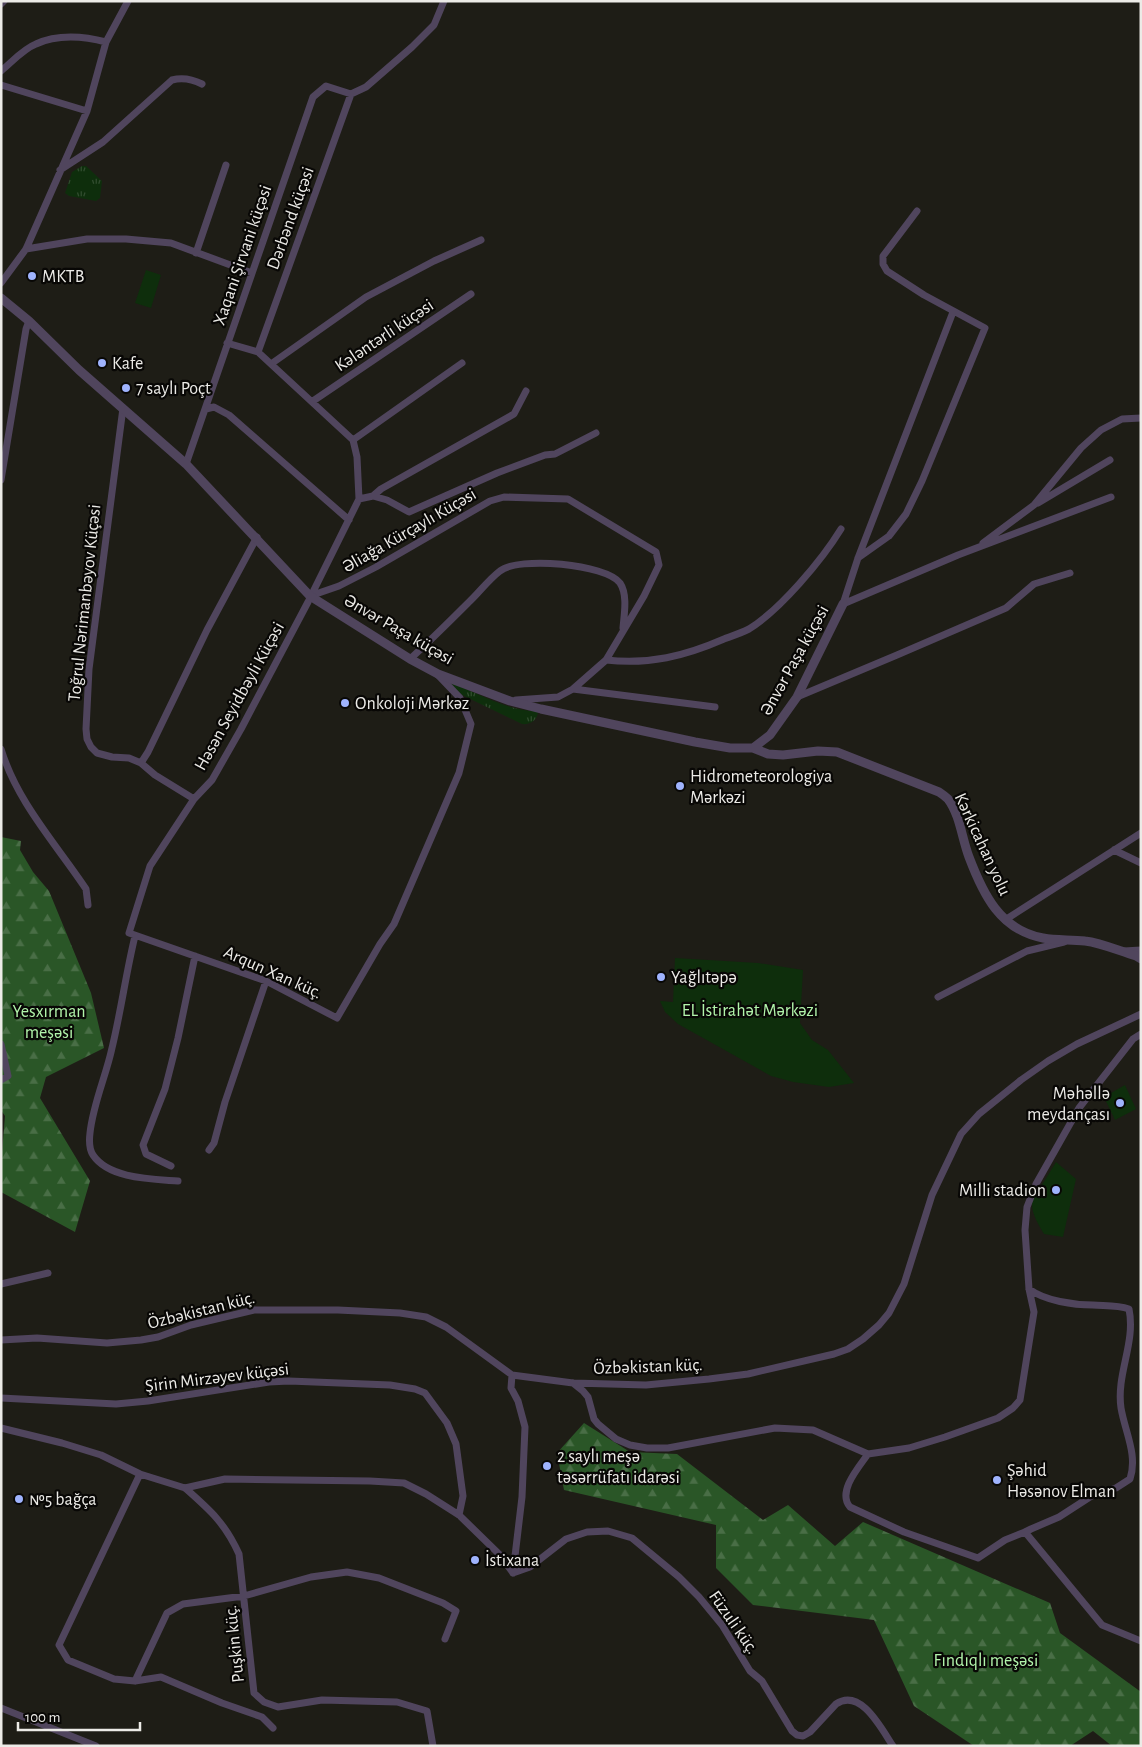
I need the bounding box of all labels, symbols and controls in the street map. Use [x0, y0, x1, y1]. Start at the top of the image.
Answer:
street label: Dərbənd küçəsi [264, 165, 318, 272]
street label: Xaqani Şirvani küçəsi [210, 183, 275, 328]
place label: MKTB [42, 268, 84, 286]
marker: MKTB [26, 270, 38, 282]
street label: Kələntərli küçəsi [332, 296, 437, 375]
place label: Kafe [112, 355, 143, 373]
marker: Kafe [96, 357, 108, 369]
place label: 7 saylı Poçt [136, 380, 211, 398]
marker: 7 saylı Poçt [120, 382, 132, 394]
street label: Əliağa Kürçaylı Küçəsi [339, 485, 480, 577]
street label: Toğrul Nərimanbəyov Küçəsi [66, 504, 104, 703]
street label: Ənvər Paşa küçəsi [341, 591, 456, 668]
street label: Ənvər Paşa küçəsi [757, 602, 833, 719]
street label: Həsən Seyidbəyli Küçəsi [192, 619, 288, 774]
place label: Onkoloji Mərkəz [355, 695, 469, 713]
marker: Onkoloji Mərkəz [339, 697, 351, 709]
place label: Hidrometeorologiya Mərkəzi [690, 768, 832, 807]
marker: Hidrometeorologiya Mərkəzi [674, 780, 686, 792]
street label: Kərkicahan yolu [951, 790, 1014, 898]
street label: Arqun Xan küç. [221, 943, 324, 1003]
place label: Yağlıtəpə [671, 969, 737, 987]
marker: Yağlıtəpə [655, 971, 667, 983]
park label: EL İstirahət Mərkəzi [682, 1000, 818, 1020]
park label: Yesxırman meşəsi [12, 1003, 86, 1042]
place label: Məhəllə meydançası [1027, 1085, 1110, 1124]
marker: Məhəllə meydançası [1114, 1097, 1126, 1109]
place label: Milli stadion [959, 1182, 1046, 1200]
marker: Milli stadion [1050, 1184, 1062, 1196]
street label: Özbəkistan küç. [145, 1287, 257, 1333]
street label: Özbəkistan küç. [593, 1354, 703, 1378]
street label: Şirin Mirzəyev küçəsi [144, 1360, 290, 1396]
place label: 2 saylı meşə təsərrüfatı idarəsi [557, 1448, 680, 1487]
marker: 2 saylı meşə təsərrüfatı idarəsi [541, 1460, 553, 1472]
place label: Şəhid Həsənov Elman [1007, 1462, 1115, 1501]
marker: Şəhid Həsənov Elman [991, 1474, 1003, 1486]
place label: №5 bağça [29, 1491, 97, 1509]
marker: №5 bağça [13, 1493, 25, 1505]
place label: İstixana [485, 1550, 539, 1570]
marker: İstixana [469, 1554, 481, 1566]
street label: Füzuli küç. [705, 1588, 761, 1657]
street label: Puşkin küç. [222, 1604, 248, 1683]
park label: Fındıqlı meşəsi [934, 1652, 1038, 1670]
scale bar [18, 1700, 140, 1732]
text: 100 m [25, 1710, 60, 1725]

